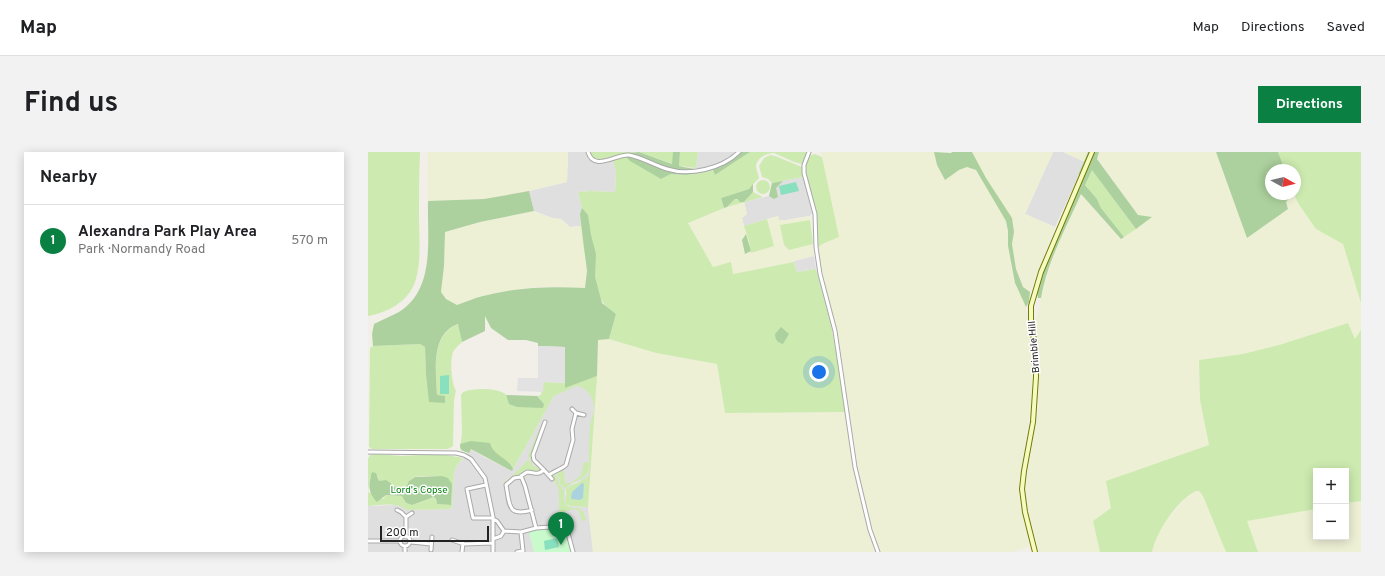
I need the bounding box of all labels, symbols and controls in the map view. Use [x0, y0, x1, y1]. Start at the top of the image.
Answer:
text: Map [20, 16, 57, 40]
text: Map [1193, 19, 1219, 36]
text: Directions [1241, 19, 1305, 36]
text: Saved [1327, 19, 1365, 36]
text: Find us [24, 86, 118, 122]
button: Directions [1258, 86, 1361, 123]
north arrow [1265, 164, 1301, 200]
text: Nearby [40, 167, 97, 189]
text: Alexandra Park Play Area [78, 223, 257, 242]
text: 1 [50, 233, 56, 249]
text: 570 m [291, 233, 328, 249]
text: Park · Normandy Road [78, 242, 205, 258]
street label: Brimble Hill [1026, 320, 1043, 373]
your location [809, 362, 829, 382]
map controls [1313, 468, 1349, 540]
button: + [1313, 468, 1349, 504]
park label: Lord's Copse [390, 484, 448, 497]
button: − [1313, 504, 1349, 540]
pin: 1 [548, 512, 574, 545]
scale bar [380, 524, 489, 543]
text: 200 m [386, 526, 419, 540]

